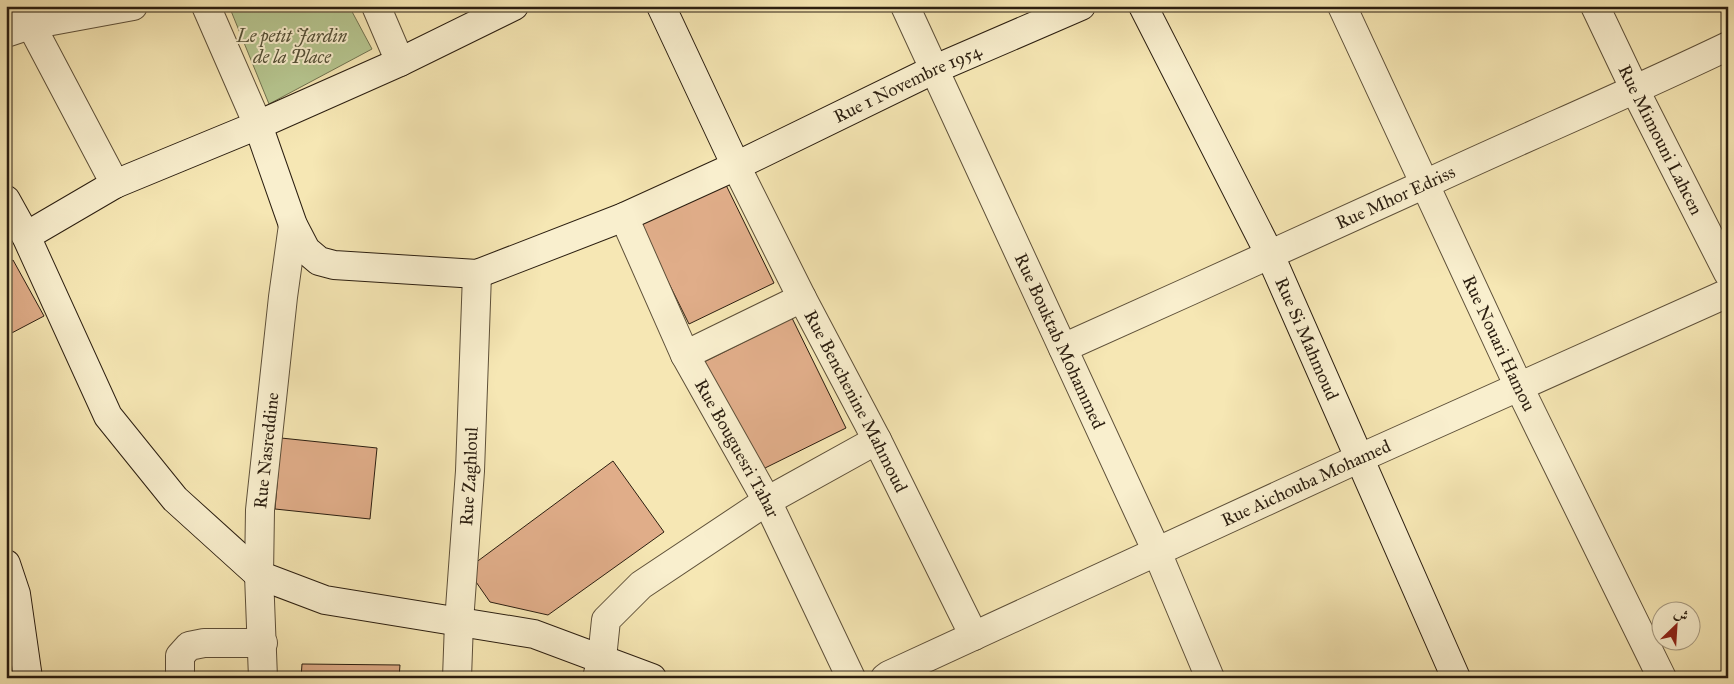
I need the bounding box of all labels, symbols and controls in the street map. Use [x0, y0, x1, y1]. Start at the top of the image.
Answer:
park label: Le petit Jardin de la Place [236, 25, 348, 68]
street label: Rue 1 Novembre 1954 [830, 39, 986, 128]
street label: Rue Mimouni Lahcen [1614, 61, 1708, 219]
street label: Rue Mhor Edriss [1332, 161, 1459, 234]
street label: Rue Bouktab Mohammed [1010, 250, 1110, 432]
street label: Rue Nouari Hamou [1458, 272, 1540, 415]
street label: Rue Si Mahmoud [1270, 274, 1343, 404]
street label: Rue Benchenine Mahmoud [799, 306, 912, 496]
street label: Rue Bouguesri Tahar [690, 375, 784, 522]
street label: Rue Nasreddine [249, 391, 284, 510]
street label: Rue Zaghloul [455, 426, 483, 527]
street label: Rue Aichouba Mohamed [1218, 435, 1394, 531]
north arrow [1652, 602, 1702, 652]
text: ش [1671, 604, 1691, 625]

